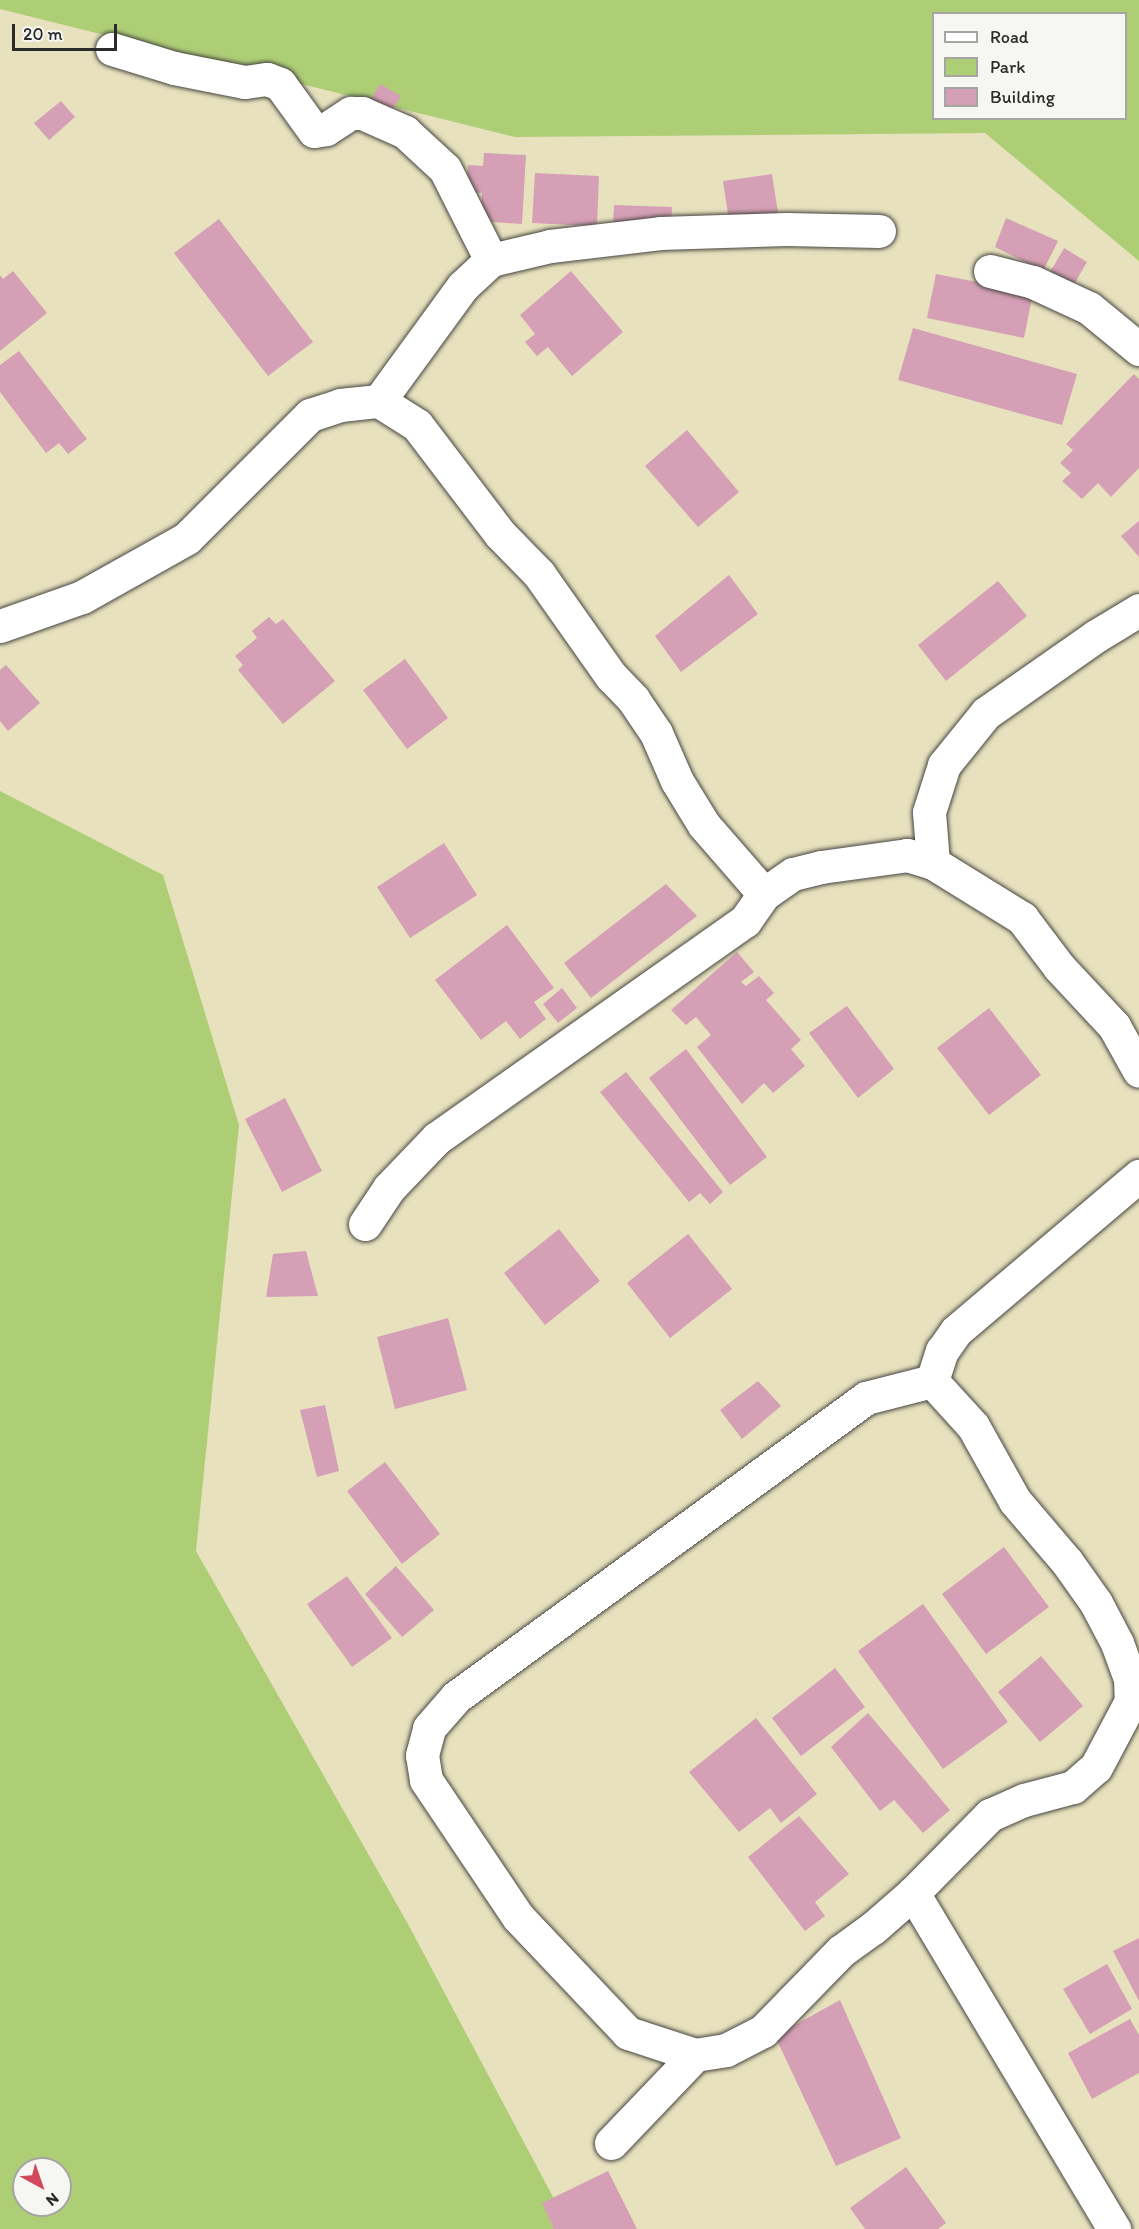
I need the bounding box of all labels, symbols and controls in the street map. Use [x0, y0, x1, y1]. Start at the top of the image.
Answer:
scale bar [15, 12, 120, 50]
legend [932, 12, 1127, 120]
text: 20 m [23, 23, 63, 45]
text: Road [990, 26, 1029, 48]
text: Park [990, 56, 1025, 78]
text: Building [990, 86, 1055, 108]
north arrow [12, 2157, 72, 2217]
text: N [42, 2189, 63, 2210]

